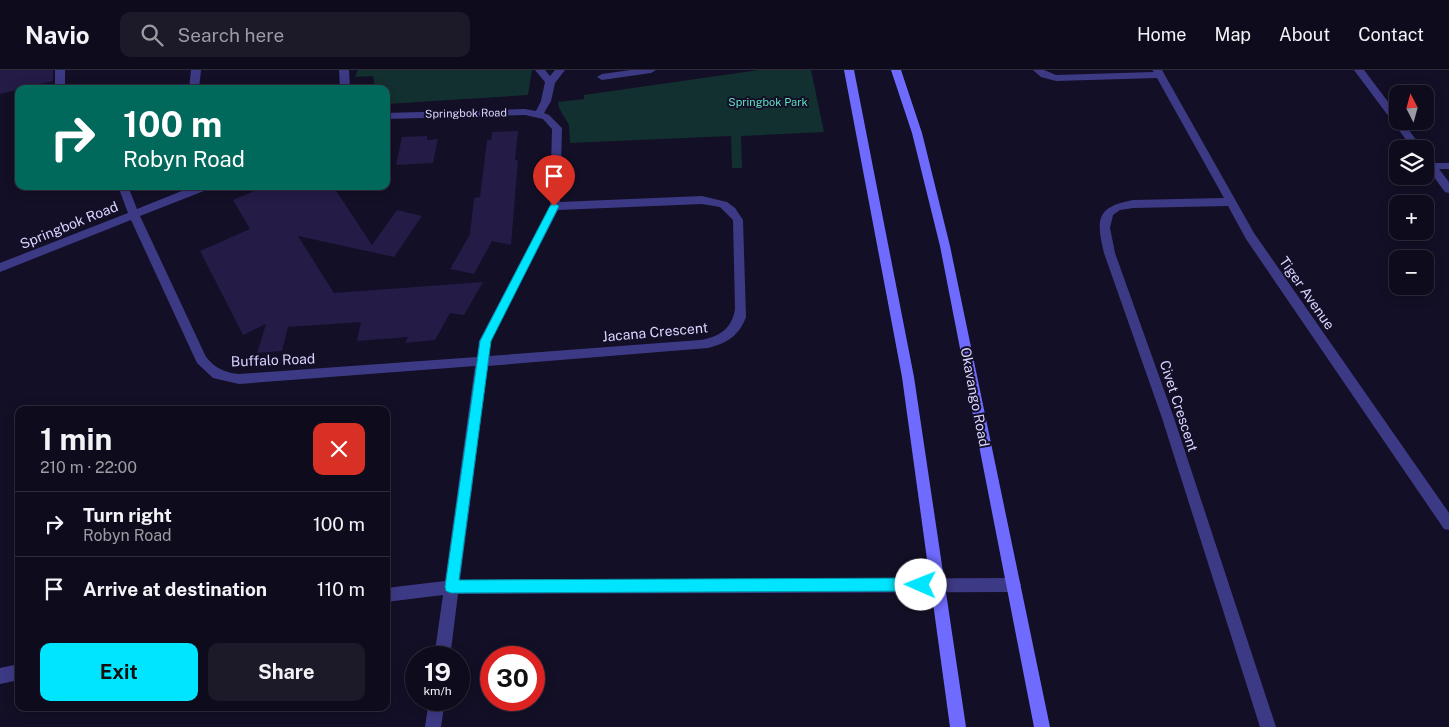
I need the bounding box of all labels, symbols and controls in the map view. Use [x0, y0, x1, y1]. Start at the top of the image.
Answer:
search box [120, 12, 470, 57]
text: Navio [25, 21, 90, 49]
icon: search [138, 21, 166, 49]
text: Search here [178, 24, 284, 46]
text: Home [1137, 24, 1187, 45]
text: Map [1215, 24, 1251, 45]
text: About [1279, 24, 1330, 45]
text: Contact [1358, 24, 1424, 45]
north arrow [1389, 85, 1434, 130]
map controls [1389, 85, 1434, 295]
park label: Springbok Park [728, 96, 808, 108]
text: 100 m [123, 104, 222, 145]
icon: right [40, 105, 105, 170]
street label: Springbok Road [425, 106, 507, 120]
button: layers [1389, 140, 1434, 185]
text: Robyn Road [123, 146, 245, 172]
pin [533, 155, 575, 206]
icon: arrive [540, 162, 568, 190]
button: + [1389, 195, 1434, 240]
street label: Springbok Road [18, 198, 120, 252]
button: − [1389, 250, 1434, 295]
street label: Tiger Avenue [1276, 254, 1338, 333]
street label: Jacana Crescent [601, 319, 709, 345]
street label: Okavango Road [958, 346, 992, 448]
street label: Buffalo Road [231, 351, 315, 369]
street label: Civet Crescent [1157, 358, 1201, 454]
text: 1 min [40, 421, 112, 457]
button: close [313, 423, 365, 475]
text: 210 m · 22:00 [40, 458, 137, 477]
text: Turn right [83, 504, 172, 526]
icon: right [40, 510, 68, 538]
text: 100 m [313, 513, 365, 535]
text: Robyn Road [83, 526, 172, 545]
position arrow [894, 558, 946, 610]
icon: arrive [40, 575, 68, 603]
text: Arrive at destination [83, 578, 267, 600]
text: 110 m [317, 578, 365, 600]
button: Exit [40, 643, 198, 701]
button: Share [208, 643, 365, 701]
speed limit sign: 30 [480, 646, 545, 711]
text: 19 [424, 657, 451, 687]
text: km/h [423, 684, 452, 698]

